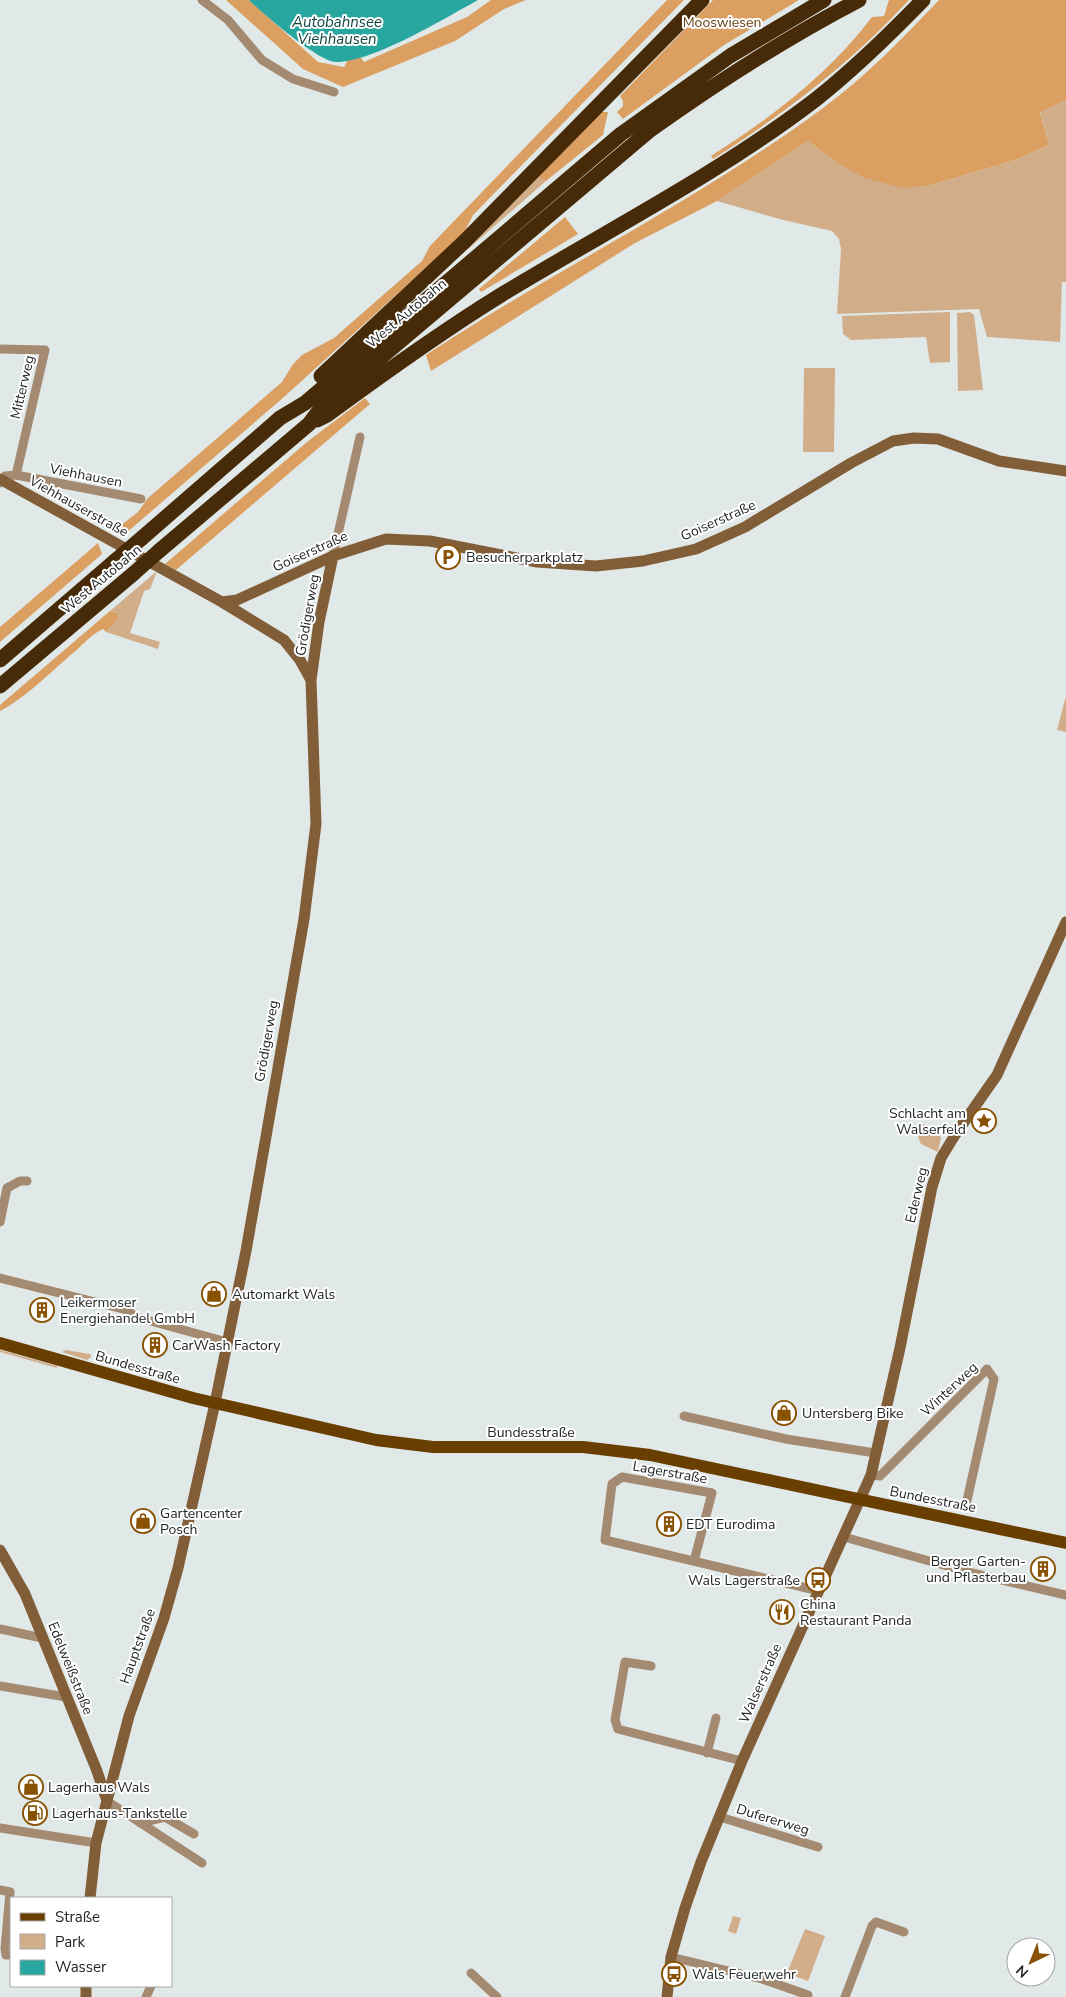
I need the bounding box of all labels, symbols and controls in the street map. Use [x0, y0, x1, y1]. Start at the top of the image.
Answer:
water label: Autobahnsee Viehhausen [291, 12, 382, 49]
park label: Mooswiesen [683, 13, 761, 32]
street label: West Autobahn [362, 274, 450, 353]
street label: Mitterweg [6, 353, 39, 421]
street label: Viehhausen [47, 459, 124, 492]
street label: Viehhauserstraße [25, 471, 132, 542]
street label: Goiserstraße [678, 495, 759, 545]
street label: Goiserstraße [270, 526, 351, 576]
street label: West Autobahn [57, 540, 145, 619]
parking icon: Besucherparkplatz [435, 544, 461, 570]
place label: Besucherparkplatz [466, 548, 584, 567]
street label: Grödigerweg [291, 573, 324, 657]
street label: Grödigerweg [250, 999, 283, 1083]
place label: Schlacht am Walserfeld [889, 1104, 966, 1139]
place icon: Schlacht am Walserfeld [971, 1108, 997, 1134]
street label: Ederweg [901, 1165, 932, 1225]
shop icon: Automarkt Wals [201, 1281, 227, 1307]
place label: Automarkt Wals [232, 1285, 336, 1304]
place label: Leikermoser Energiehandel GmbH [60, 1293, 195, 1328]
building icon: Leikermoser Energiehandel GmbH [29, 1297, 55, 1323]
building icon: CarWash Factory [142, 1332, 168, 1358]
place label: CarWash Factory [172, 1336, 281, 1355]
street label: Bundesstraße [93, 1346, 183, 1389]
street label: Winterweg [917, 1358, 982, 1421]
shop icon: Untersberg Bike [771, 1400, 797, 1426]
place label: Untersberg Bike [802, 1404, 903, 1423]
street label: Bundesstraße [487, 1423, 575, 1442]
street label: Lagerstraße [631, 1457, 709, 1488]
street label: Bundesstraße [888, 1482, 978, 1517]
place label: Gartencenter Posch [160, 1504, 242, 1539]
shop icon: Gartencenter Posch [130, 1508, 156, 1534]
building icon: EDT Eurodima [656, 1511, 682, 1537]
place label: EDT Eurodima [686, 1515, 776, 1534]
place label: Berger Garten- und Pflasterbau [926, 1552, 1026, 1587]
building icon: Berger Garten- und Pflasterbau [1030, 1556, 1056, 1582]
bus stop icon: Wals Lagerstraße [805, 1567, 831, 1593]
place label: Wals Lagerstraße [688, 1571, 800, 1590]
place label: China Restaurant Panda [800, 1595, 912, 1630]
restaurant icon: China Restaurant Panda [769, 1599, 795, 1625]
street label: Hauptstraße [115, 1606, 160, 1686]
street label: Edelweißstraße [43, 1619, 98, 1717]
street label: Walserstraße [734, 1640, 786, 1726]
shop icon: Lagerhaus Wals [18, 1774, 44, 1800]
place label: Lagerhaus Wals [48, 1778, 150, 1797]
street label: Dufererweg [734, 1799, 812, 1840]
fuel station icon: Lagerhaus-Tankstelle [22, 1800, 48, 1826]
place label: Lagerhaus-Tankstelle [52, 1804, 187, 1823]
legend [10, 1897, 172, 1987]
text: Straße [55, 1907, 100, 1927]
text: Park [55, 1932, 85, 1952]
north arrow [1006, 1937, 1056, 1987]
text: Wasser [55, 1957, 107, 1977]
bus stop icon: Wals Feuerwehr [661, 1961, 687, 1987]
text: N [1012, 1961, 1033, 1982]
place label: Wals Feuerwehr [692, 1965, 796, 1984]

